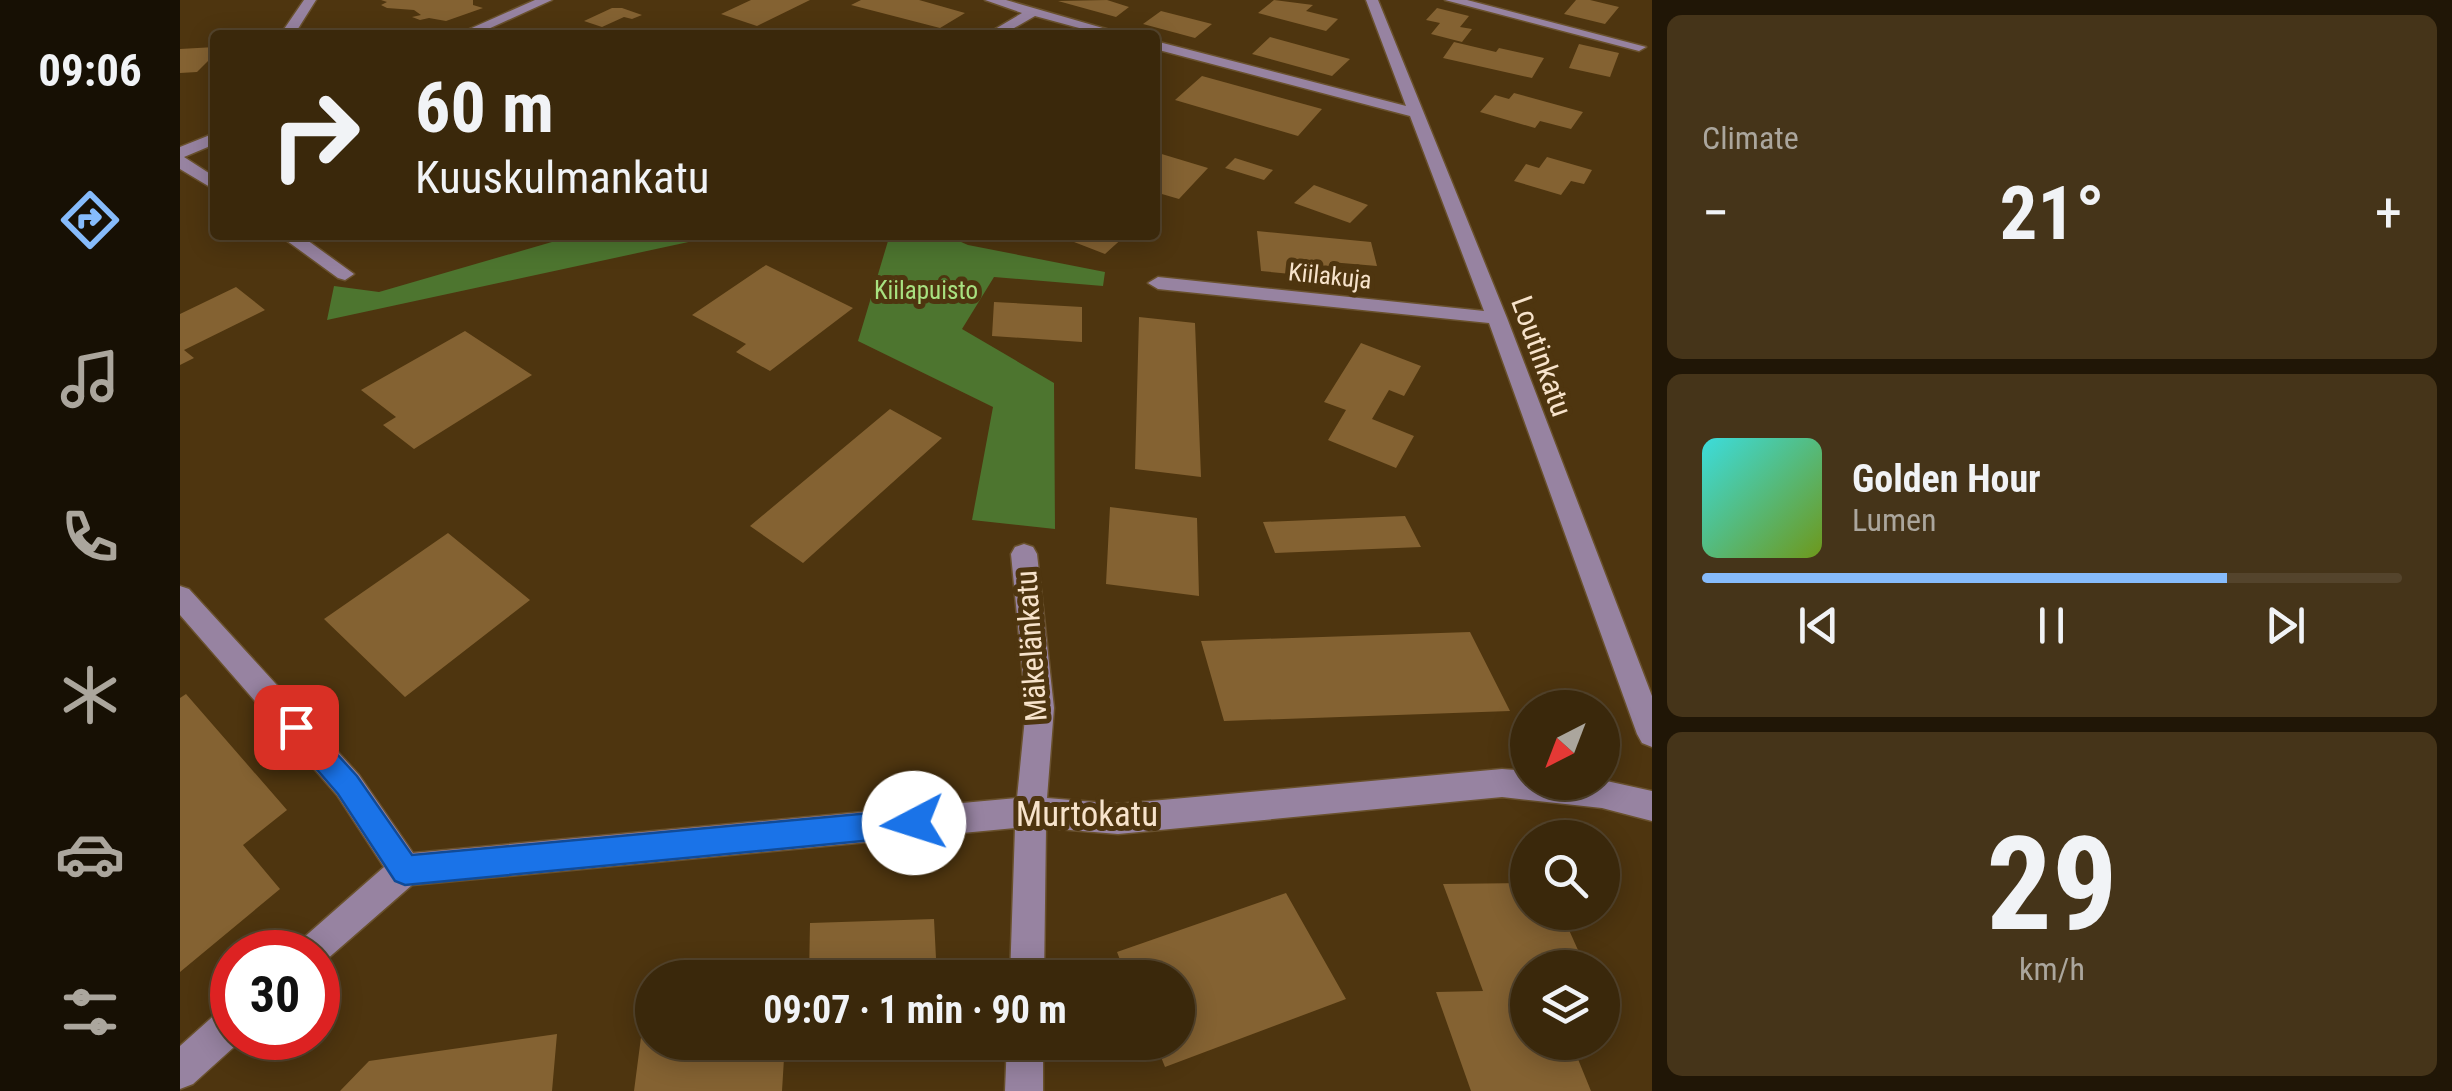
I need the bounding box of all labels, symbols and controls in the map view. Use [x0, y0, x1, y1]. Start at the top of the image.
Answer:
text: 09:06 [38, 44, 142, 97]
text: 60 m [415, 67, 554, 149]
icon: right [250, 70, 380, 200]
text: Climate [1702, 119, 1799, 157]
text: Kuuskulmankatu [415, 151, 710, 204]
text: 21° [2000, 169, 2105, 257]
text: − [1702, 181, 1730, 245]
text: + [2375, 181, 2402, 245]
icon: directions [55, 185, 125, 255]
street label: Kiilakuja [1287, 257, 1373, 295]
park label: Kiilapuisto [874, 276, 978, 305]
street label: Loutinkatu [1504, 291, 1580, 421]
icon: music [55, 344, 125, 414]
text: Golden Hour [1852, 457, 2041, 501]
text: Lumen [1852, 501, 1937, 539]
icon: phone [55, 502, 125, 572]
street label: Mäkelänkatu [1008, 569, 1054, 723]
icon: previous [1791, 598, 1846, 653]
icon: pause [2024, 598, 2079, 653]
icon: next [2258, 598, 2313, 653]
icon: climate [55, 660, 125, 730]
pin [254, 685, 339, 770]
north arrow [1510, 690, 1620, 800]
map controls [1510, 690, 1620, 1060]
icon: arrive [269, 700, 324, 755]
position arrow [862, 771, 966, 875]
street label: Murtokatu [1016, 794, 1158, 835]
text: 29 [1986, 808, 2118, 961]
icon: car [55, 819, 125, 889]
button: search [1510, 820, 1620, 930]
speed limit sign: 30 [210, 930, 340, 1060]
button: layers [1510, 950, 1620, 1060]
text: km/h [2019, 950, 2085, 988]
icon: filters [55, 977, 125, 1047]
text: 09:07 · 1 min · 90 m [763, 988, 1067, 1032]

